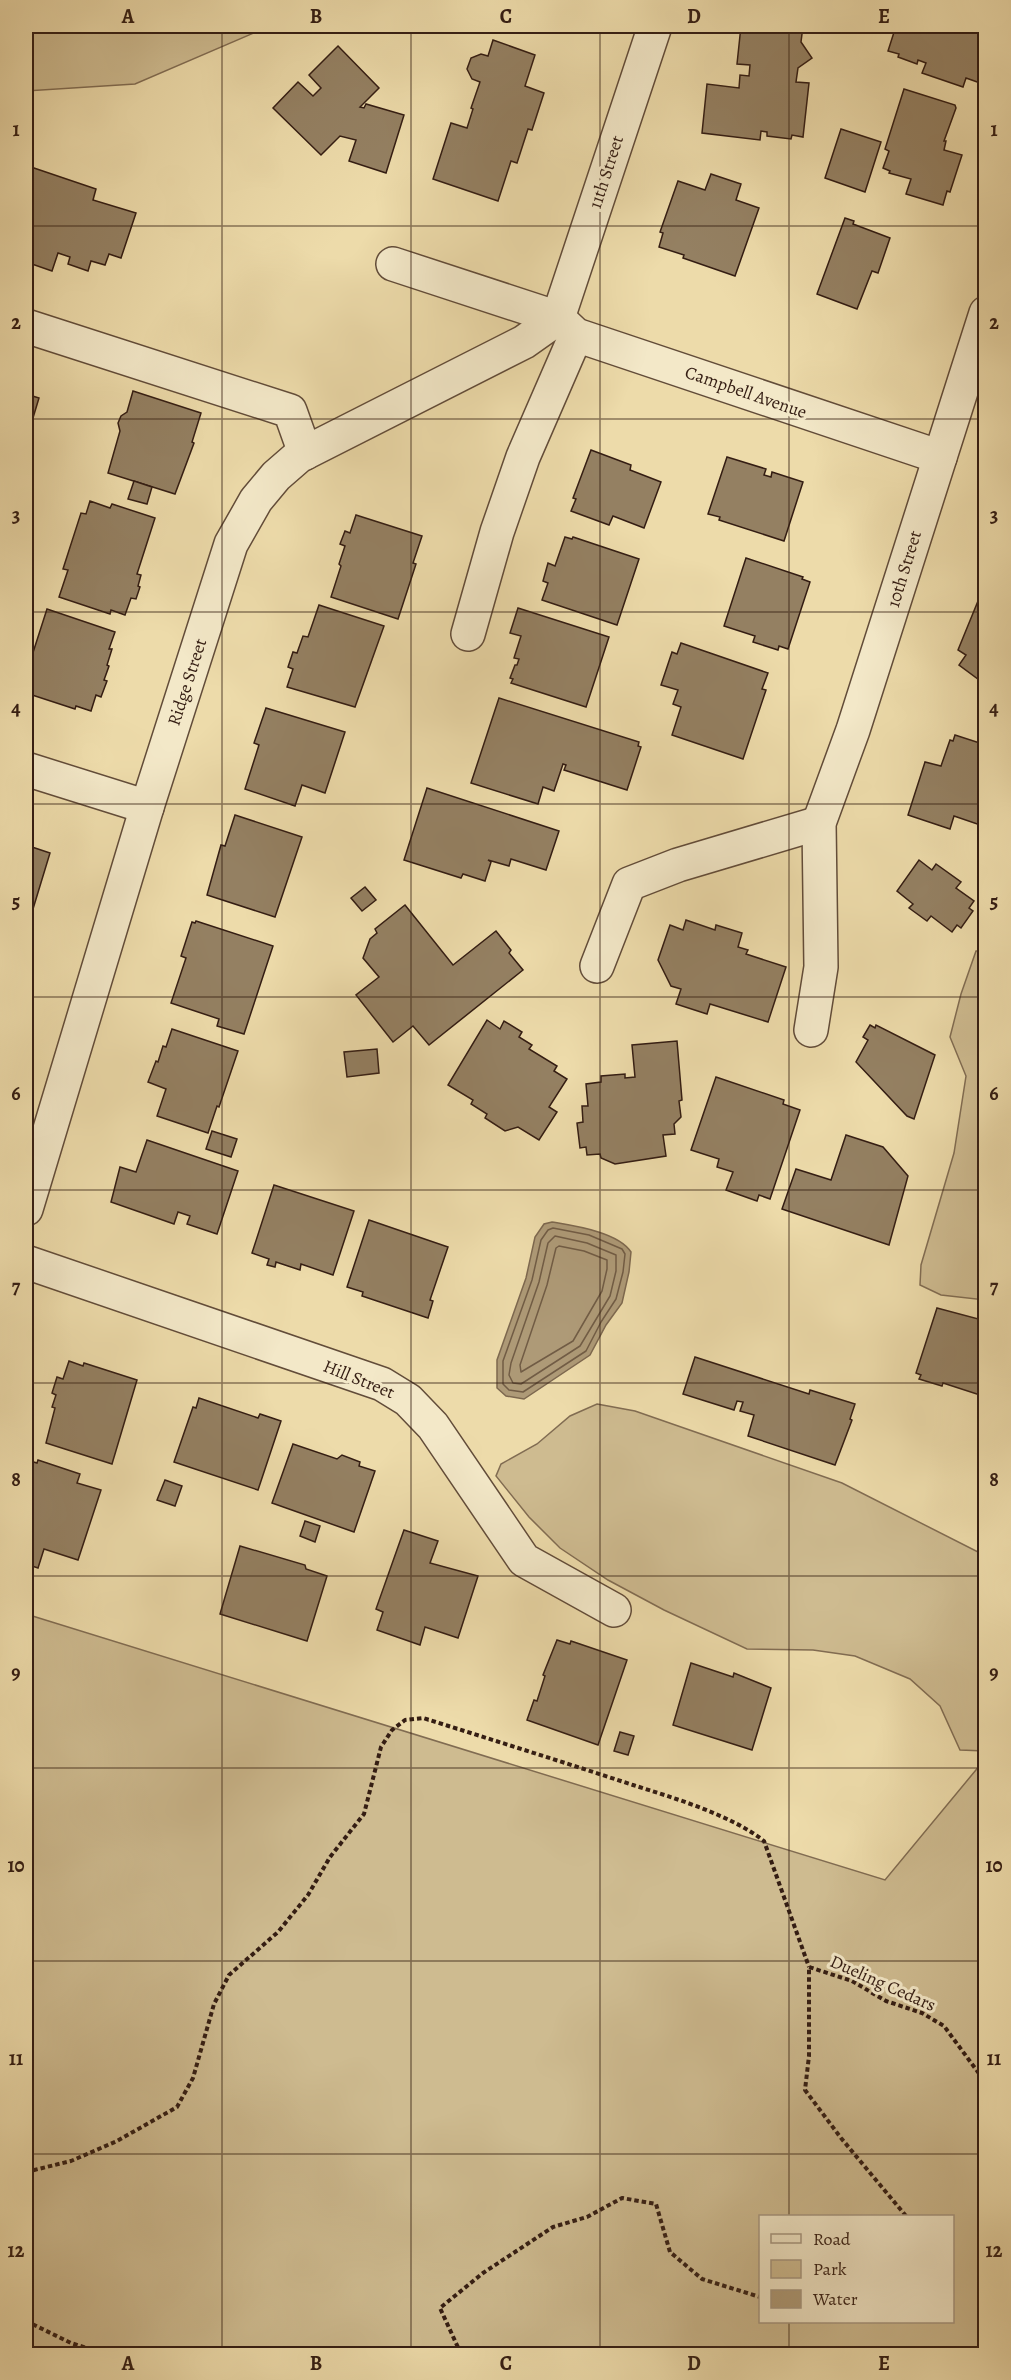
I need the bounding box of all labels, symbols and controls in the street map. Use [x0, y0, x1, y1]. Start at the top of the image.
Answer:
text: A [121, 3, 135, 30]
text: B [310, 3, 322, 30]
text: C [500, 3, 512, 30]
text: D [687, 3, 701, 30]
text: E [878, 3, 890, 30]
text: 1 [12, 116, 20, 143]
text: 1 [990, 116, 998, 143]
street label: 11th Street [583, 132, 629, 212]
text: 2 [11, 309, 21, 336]
text: 2 [989, 309, 999, 336]
street label: Campbell Avenue [682, 360, 810, 424]
text: 3 [12, 502, 20, 529]
text: 3 [990, 502, 998, 529]
street label: 10th Street [881, 528, 927, 610]
street label: Ridge Street [162, 635, 212, 729]
text: 4 [11, 695, 21, 722]
text: 4 [989, 695, 999, 722]
text: 5 [12, 888, 20, 915]
text: 5 [990, 888, 998, 915]
text: 6 [11, 1080, 21, 1107]
text: 6 [989, 1080, 999, 1107]
text: 7 [12, 1273, 21, 1300]
text: 7 [990, 1273, 999, 1300]
street label: Hill Street [320, 1354, 398, 1404]
text: 8 [11, 1466, 21, 1493]
text: 8 [989, 1466, 999, 1493]
text: 9 [11, 1659, 21, 1686]
text: 9 [989, 1659, 999, 1686]
text: 10 [7, 1852, 25, 1879]
text: 10 [985, 1852, 1003, 1879]
street label: Dueling Cedars [826, 1949, 940, 2017]
text: 11 [9, 2045, 23, 2072]
text: 11 [987, 2045, 1001, 2072]
legend [759, 2215, 954, 2323]
text: Road [813, 2227, 851, 2251]
text: 12 [8, 2237, 25, 2264]
text: 12 [986, 2237, 1003, 2264]
text: Park [813, 2257, 847, 2281]
text: Water [812, 2287, 858, 2311]
text: A [121, 2350, 135, 2377]
text: B [310, 2350, 322, 2377]
text: C [500, 2350, 512, 2377]
text: D [687, 2350, 701, 2377]
text: E [878, 2350, 890, 2377]

